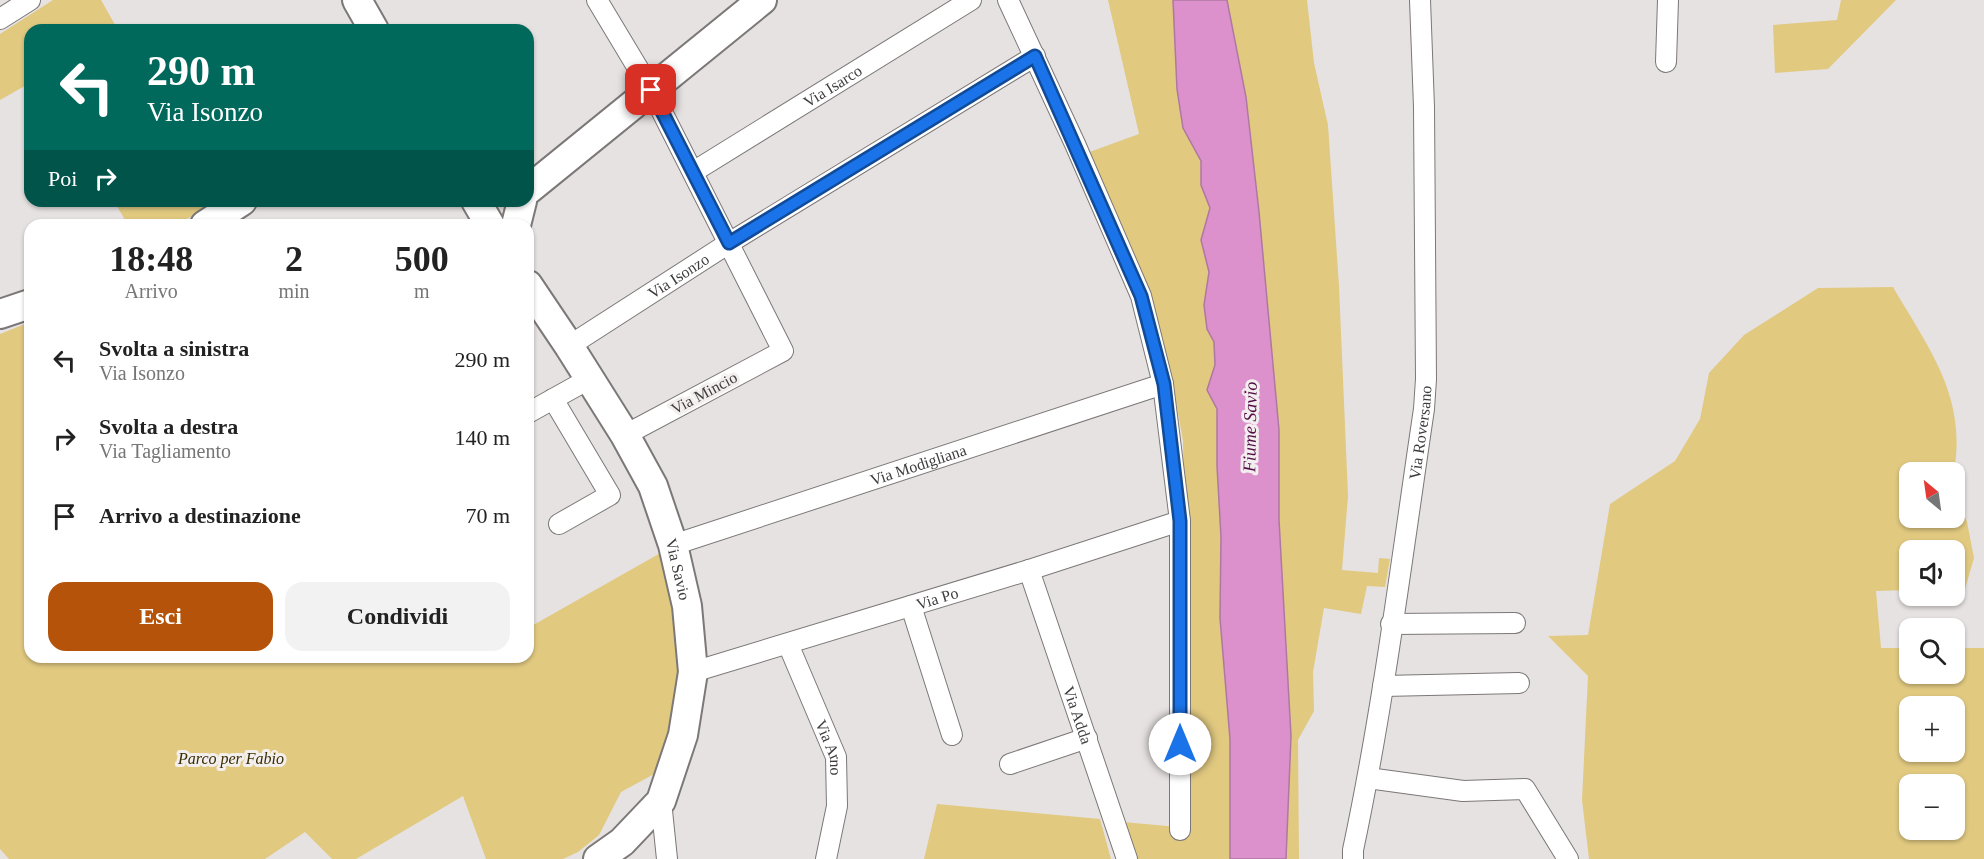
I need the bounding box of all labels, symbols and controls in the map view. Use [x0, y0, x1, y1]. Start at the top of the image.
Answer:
icon: left [48, 48, 126, 126]
text: 290 m [147, 48, 256, 94]
street label: Via Isarco [800, 61, 865, 110]
pin [625, 64, 676, 115]
icon: arrive [634, 73, 667, 106]
text: Via Isonzo [147, 97, 263, 127]
icon: right [89, 162, 122, 195]
text: Poi [48, 166, 77, 191]
text: 18:48 [109, 239, 193, 279]
text: 2 [285, 239, 303, 279]
text: 500 [395, 239, 449, 279]
street label: Via Isonzo [645, 250, 712, 301]
text: Arrivo [125, 280, 178, 302]
text: min [278, 280, 310, 302]
text: m [414, 280, 430, 302]
text: Svolta a sinistra [99, 336, 249, 361]
icon: left [48, 344, 81, 377]
text: 290 m [454, 347, 510, 372]
text: Via Isonzo [99, 362, 185, 384]
street label: Via Mincio [668, 369, 740, 417]
water label: Fiume Savio [1239, 382, 1261, 473]
street label: Via Roversano [1405, 385, 1434, 480]
text: Svolta a destra [99, 414, 238, 439]
icon: right [48, 422, 81, 455]
text: 140 m [454, 425, 510, 450]
text: Via Tagliamento [99, 440, 231, 462]
street label: Via Modigliana [868, 441, 968, 488]
north arrow [1899, 462, 1965, 528]
map controls [1899, 462, 1965, 840]
icon: arrive [48, 500, 81, 533]
text: Arrivo a destinazione [99, 503, 301, 528]
text: 70 m [465, 503, 510, 528]
street label: Via Savio [663, 536, 694, 602]
button: sound [1899, 540, 1965, 606]
button: Esci [48, 582, 273, 651]
button: Condividi [285, 582, 510, 651]
street label: Via Po [914, 584, 960, 612]
button: search [1899, 618, 1965, 684]
street label: Via Adda [1060, 684, 1096, 746]
button: + [1899, 696, 1965, 762]
position arrow [1148, 712, 1212, 776]
street label: Via Arno [813, 717, 845, 775]
park label: Parco per Fabio [177, 750, 284, 768]
button: − [1899, 774, 1965, 840]

